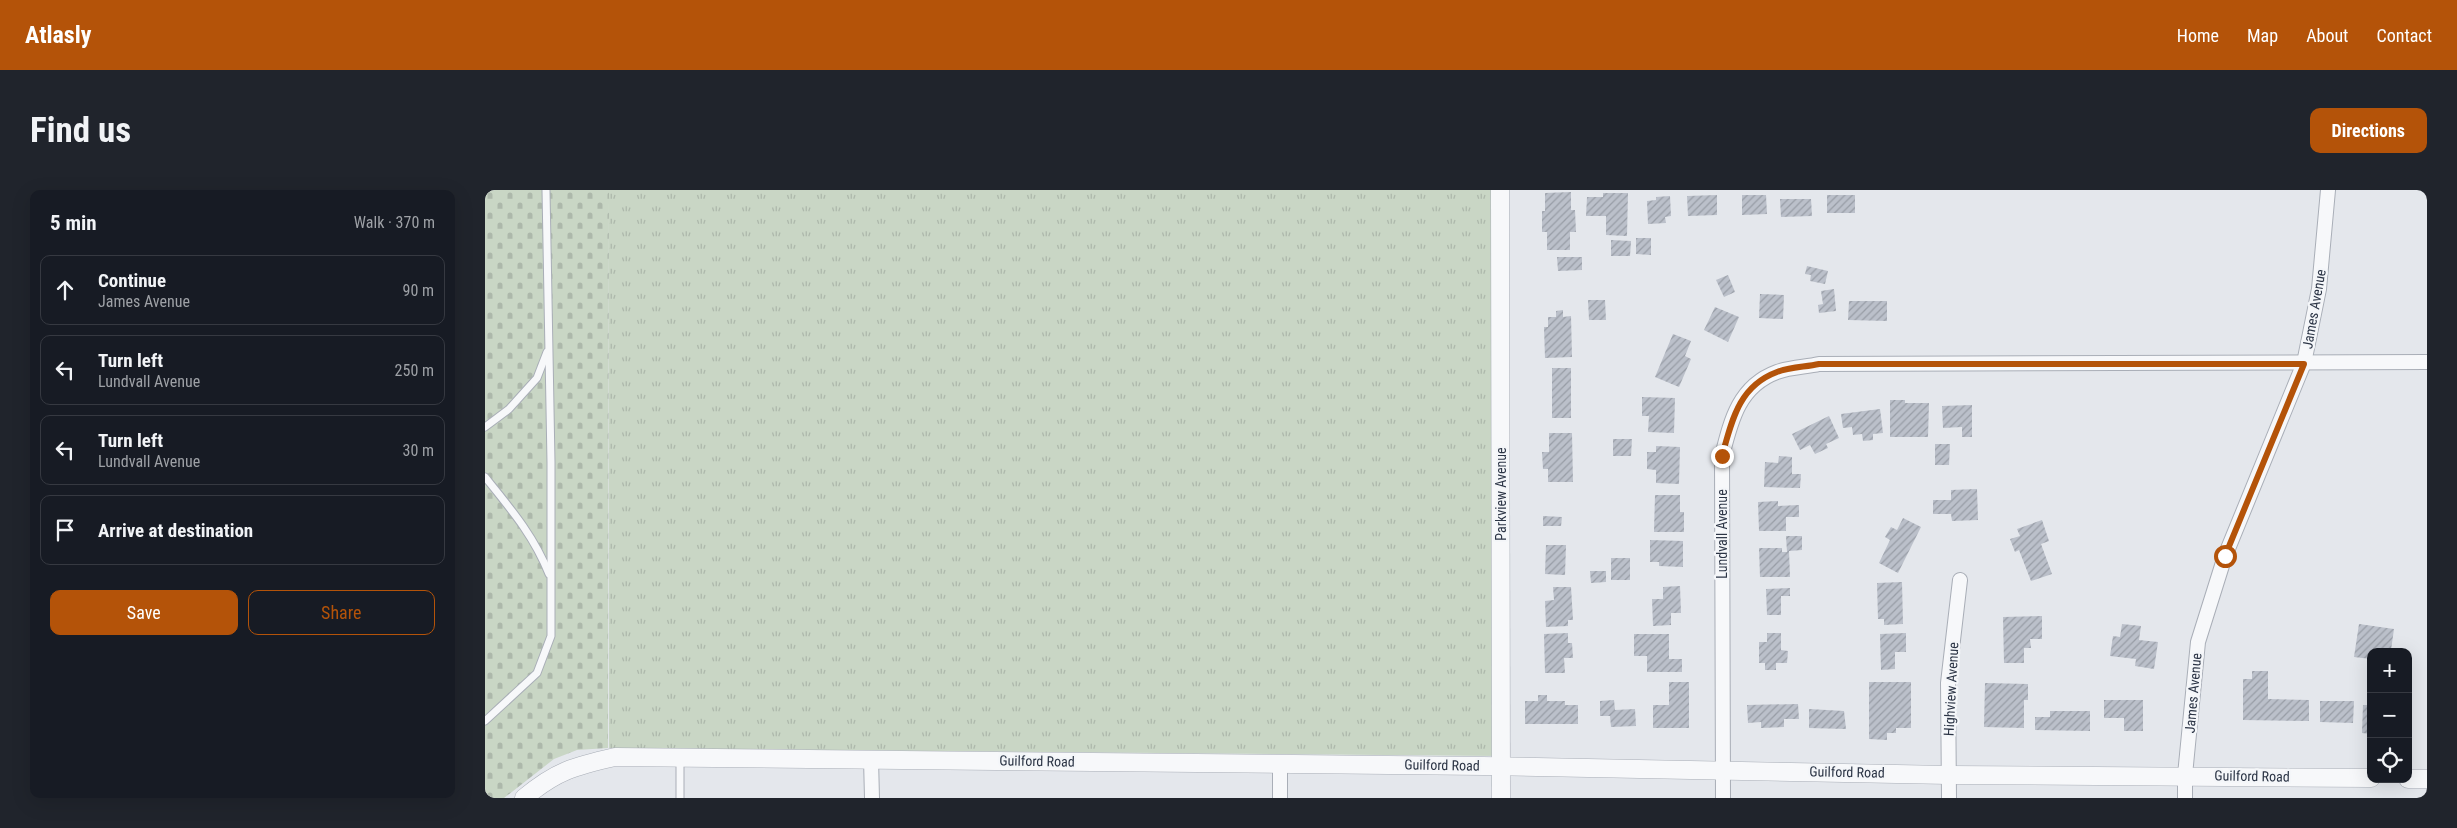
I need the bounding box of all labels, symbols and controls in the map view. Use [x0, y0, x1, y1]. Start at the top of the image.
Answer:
text: Atlasly [25, 21, 91, 49]
text: Home [2177, 25, 2219, 46]
text: Map [2247, 25, 2278, 46]
text: About [2306, 25, 2348, 46]
text: Contact [2376, 25, 2432, 46]
button: Directions [2310, 108, 2427, 153]
text: Find us [30, 110, 131, 151]
text: 5 min [50, 211, 97, 235]
text: Walk · 370 m [354, 213, 435, 232]
street label: James Avenue [2299, 268, 2329, 350]
text: Continue [98, 269, 166, 292]
icon: ahead [51, 276, 79, 304]
text: 90 m [402, 281, 434, 300]
text: James Avenue [98, 292, 190, 311]
text: Turn left [98, 349, 163, 372]
icon: left [51, 356, 79, 384]
text: 250 m [395, 361, 434, 380]
text: Lundvall Avenue [98, 372, 200, 391]
text: Turn left [98, 429, 163, 452]
icon: left [51, 436, 79, 464]
text: 30 m [402, 441, 434, 460]
route end [1711, 445, 1734, 468]
street label: Parkview Avenue [1493, 447, 1509, 541]
text: Lundvall Avenue [98, 452, 200, 471]
street label: Lundvall Avenue [1714, 489, 1730, 579]
icon: arrive [51, 516, 79, 544]
text: Arrive at destination [98, 519, 253, 542]
route start [2214, 545, 2237, 568]
button: Save [50, 590, 238, 635]
button: Share [248, 590, 435, 635]
street label: Highview Avenue [1941, 641, 1961, 736]
map controls [2367, 648, 2412, 783]
button: + [2367, 648, 2412, 693]
street label: James Avenue [2182, 652, 2205, 734]
button: − [2367, 693, 2412, 738]
button: locate [2367, 738, 2412, 783]
street label: Guilford Road [999, 752, 1075, 770]
street label: Guilford Road [1404, 756, 1480, 774]
street label: Guilford Road [1809, 763, 1885, 781]
street label: Guilford Road [2214, 767, 2290, 785]

